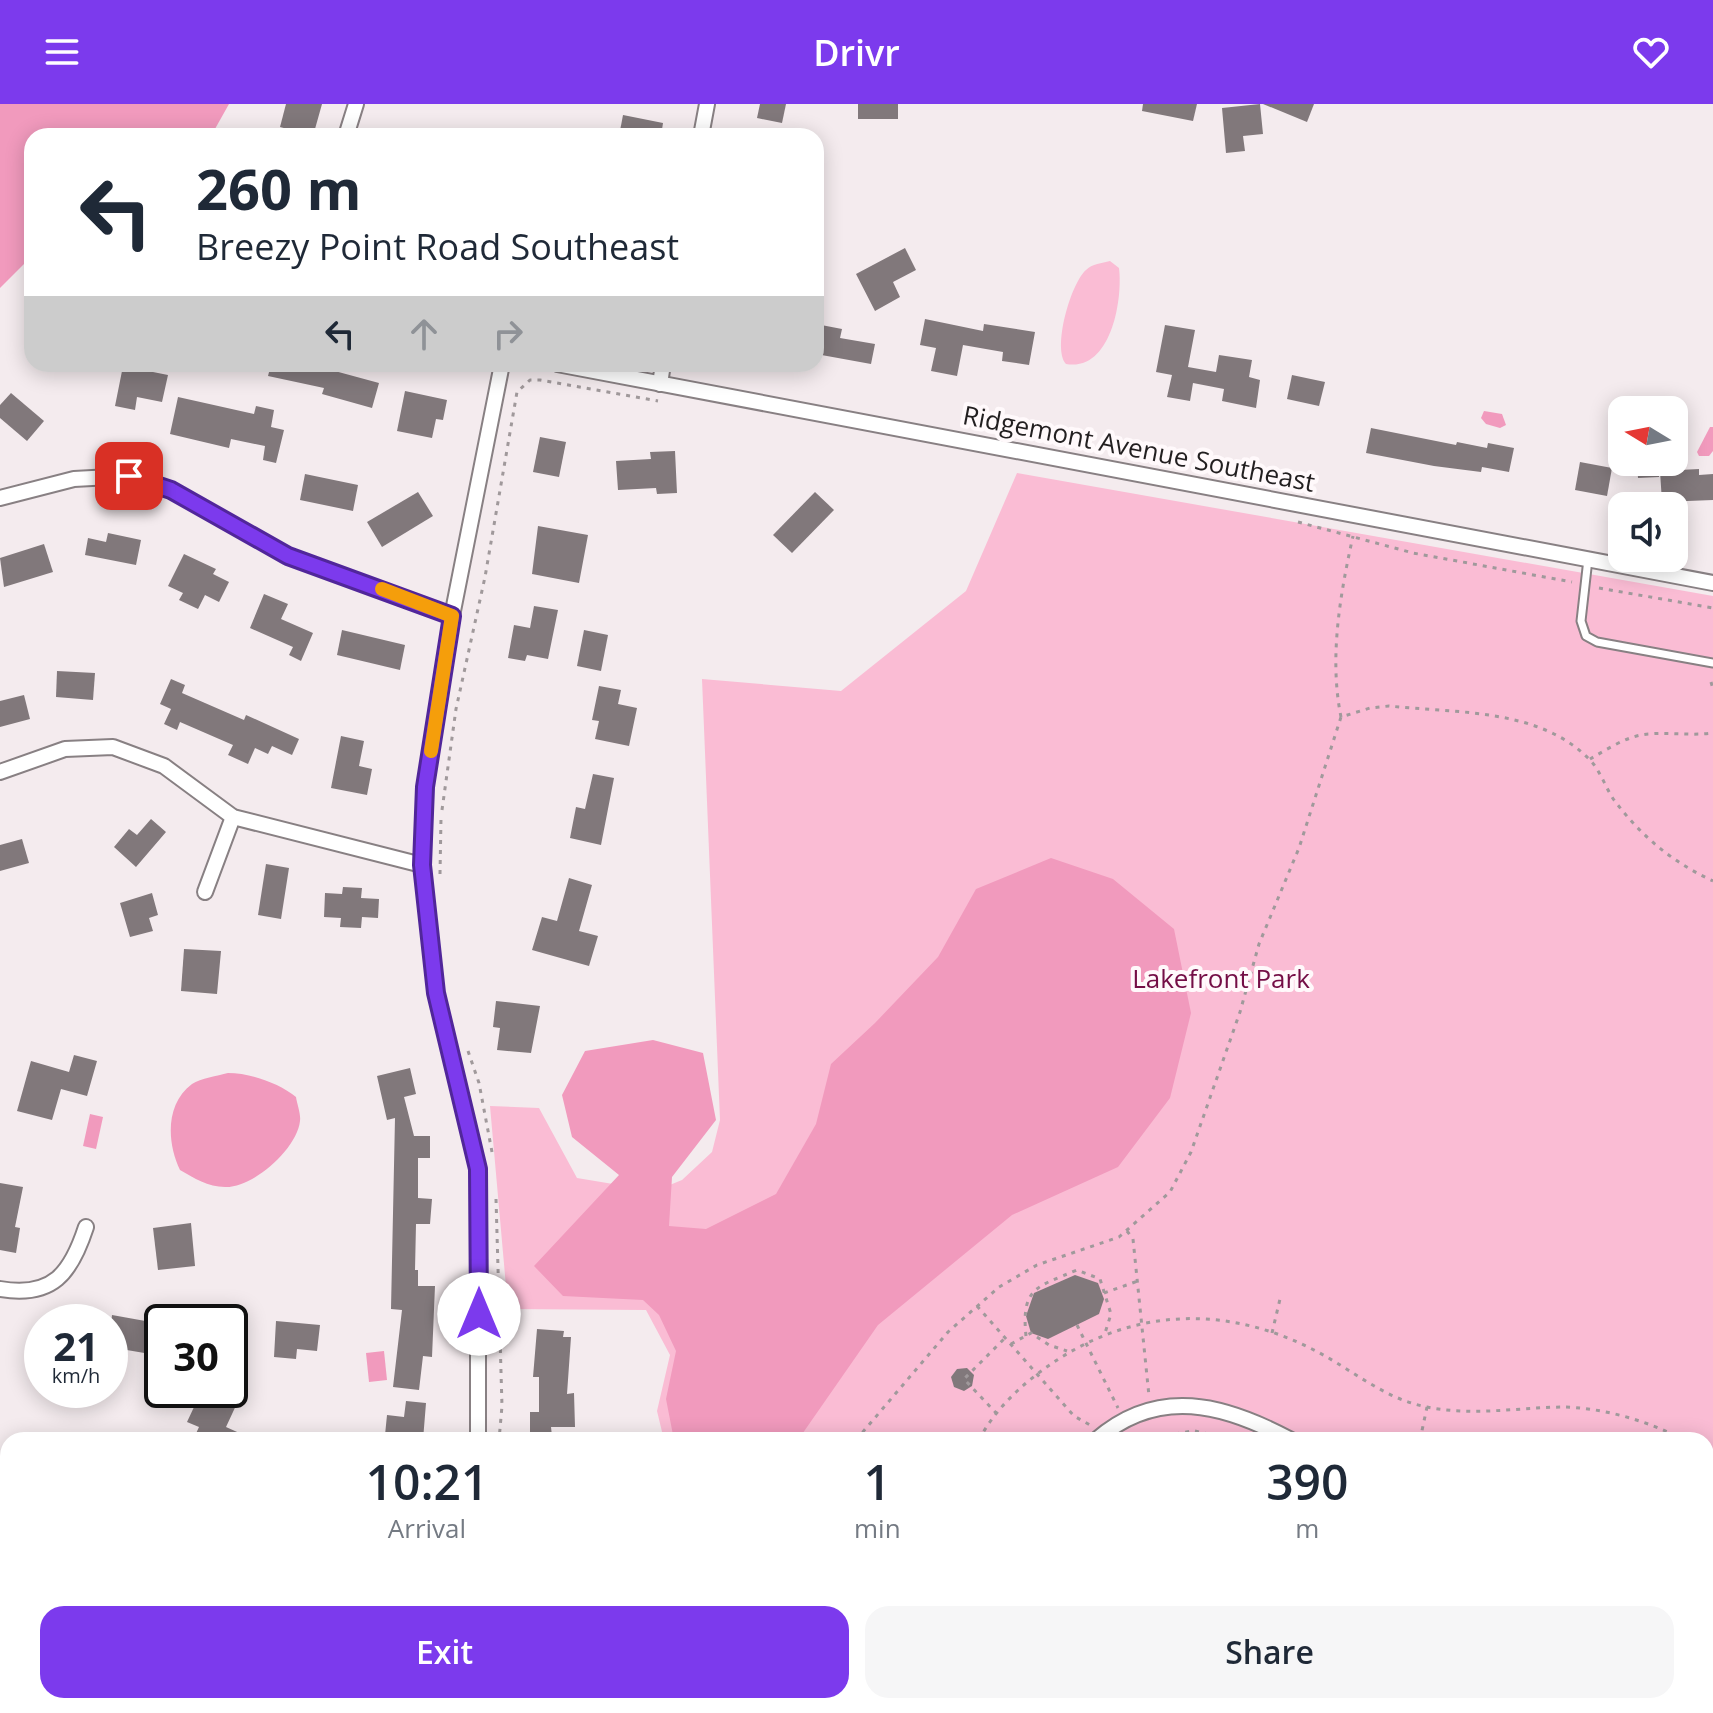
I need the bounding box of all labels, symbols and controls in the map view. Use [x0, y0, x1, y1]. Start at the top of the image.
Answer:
text: Drivr [813, 28, 900, 77]
icon: menu [40, 30, 84, 74]
icon: heart [1629, 30, 1673, 74]
text: 260 m [196, 150, 362, 226]
icon: left [64, 160, 168, 264]
text: Breezy Point Road Southeast [196, 222, 679, 271]
icon: left [318, 312, 362, 356]
icon: ahead [402, 312, 446, 356]
icon: right [486, 312, 530, 356]
street label: Ridgemont Avenue Southeast [960, 396, 1318, 500]
north arrow [1608, 396, 1688, 476]
map controls [1608, 396, 1688, 572]
pin [95, 442, 163, 510]
icon: arrive [107, 454, 151, 498]
button: sound [1608, 492, 1688, 572]
park label: Lakefront Park [1132, 960, 1310, 996]
position arrow [437, 1272, 521, 1356]
speed limit sign: 30 [144, 1304, 248, 1408]
text: 21 [53, 1318, 99, 1373]
text: km/h [52, 1362, 100, 1389]
text: 10:21 [366, 1449, 488, 1514]
text: 1 [864, 1449, 891, 1514]
text: 390 [1266, 1449, 1348, 1514]
text: Arrival [388, 1510, 466, 1546]
text: min [854, 1510, 901, 1546]
text: m [1295, 1510, 1319, 1546]
button: Exit [40, 1606, 849, 1698]
button: Share [865, 1606, 1674, 1698]

